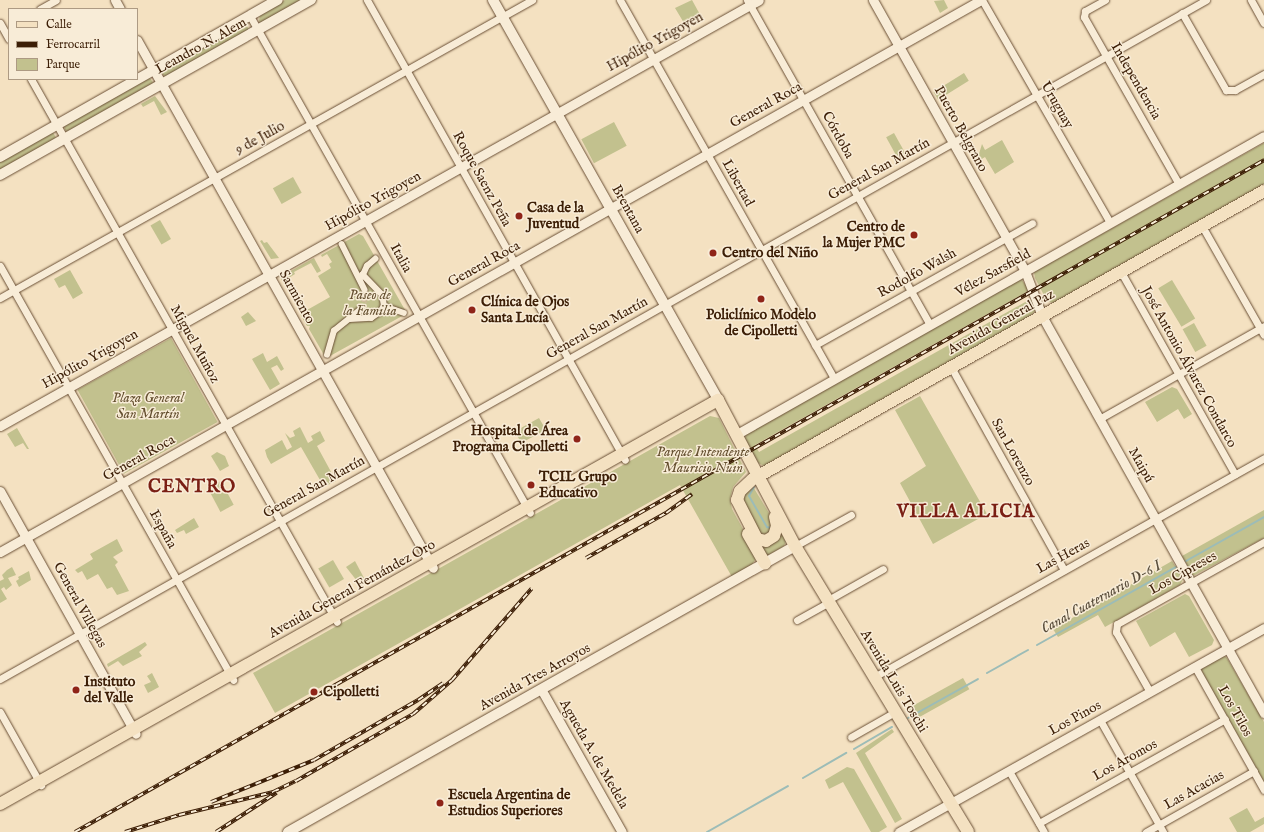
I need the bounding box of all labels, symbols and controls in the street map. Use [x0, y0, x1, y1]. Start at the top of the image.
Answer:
legend [8, 8, 138, 80]
street label: Hipólito Yrigoyen [604, 9, 706, 75]
street label: Leandro N. Alem [153, 14, 249, 78]
text: Calle [46, 17, 72, 32]
text: Ferrocarril [46, 37, 100, 52]
street label: Independencia [1107, 40, 1165, 122]
text: Parque [46, 57, 80, 72]
street label: General Roca [727, 78, 805, 132]
street label: Uruguay [1037, 78, 1077, 132]
street label: Puerto Belgrano [930, 83, 992, 175]
street label: Córdoba [818, 109, 858, 161]
street label: 9 de Julio [232, 118, 288, 158]
street label: Roque Saenz Peña [449, 128, 515, 230]
street label: General San Martín [825, 134, 933, 204]
street label: Libertad [718, 157, 758, 209]
street label: Hipólito Yrigoyen [322, 168, 424, 234]
street label: Brentana [608, 182, 648, 236]
place label: Casa de la Juventud [527, 200, 584, 232]
marker: Casa de la Juventud [514, 211, 524, 221]
place label: Centro de la Mujer PMC [823, 219, 905, 252]
marker: Centro de la Mujer PMC [908, 229, 920, 241]
street label: General Roca [445, 237, 523, 291]
street label: Italia [386, 241, 416, 275]
place label: Centro del Niño [722, 245, 818, 261]
street label: Rodolfo Walsh [875, 245, 959, 301]
street label: Vélez Sarsfield [952, 245, 1034, 301]
marker: Centro del Niño [707, 247, 719, 259]
street label: Sarmiento [275, 267, 319, 327]
street label: José Antonio Álvarez Condarco [1138, 283, 1240, 451]
street label: Avenida General Paz [945, 286, 1057, 358]
park label: Paseo de la Familia [343, 287, 397, 320]
street label: General San Martín [543, 293, 651, 363]
marker: Policlínico Modelo de Cipolletti [755, 293, 767, 305]
place label: Clínica de Ojos Santa Lucía [481, 294, 569, 326]
street label: Miguel Muñoz [167, 302, 223, 386]
marker: Clínica de Ojos Santa Lucía [466, 304, 478, 316]
place label: Policlínico Modelo de Cipolletti [706, 307, 816, 340]
street label: Hipólito Yrigoyen [39, 326, 141, 392]
park label: Plaza General San Martín [112, 390, 184, 422]
street label: San Lorenzo [988, 415, 1038, 489]
place label: Hospital de Área Programa Cipolletti [452, 423, 568, 456]
street label: General Roca [100, 431, 178, 485]
marker: Hospital de Área Programa Cipolletti [571, 433, 583, 445]
park label: Parque Intendente Mauricio Nuin [657, 444, 749, 476]
street label: Maipú [1125, 444, 1157, 486]
street label: General San Martín [260, 452, 368, 522]
place label: TCIL Grupo Educativo [539, 469, 617, 502]
district label: CENTRO [148, 477, 236, 499]
marker: TCIL Grupo Educativo [526, 480, 536, 490]
district label: VILLA ALICIA [897, 502, 1035, 524]
street label: España [146, 507, 180, 551]
street label: Las Heras [1033, 535, 1093, 577]
street label: Avenida General Fernández Oro [266, 536, 438, 642]
street label: Los Cipreses [1146, 548, 1220, 598]
water label: Canal Cuaternario D-6 I [1038, 556, 1164, 638]
street label: General Villegas [50, 559, 110, 651]
street label: Avenida Luis Toschi [857, 627, 931, 735]
street label: Avenida Tres Arroyos [477, 640, 593, 714]
place label: Instituto del Valle [84, 674, 135, 706]
street label: Los Tilos [1214, 683, 1256, 739]
place label: Cipolletti [323, 684, 379, 700]
marker: Instituto del Valle [71, 685, 81, 695]
marker: Cipolletti [308, 686, 320, 698]
street label: Agueda A. de Medela [556, 696, 632, 812]
street label: Los Pinos [1046, 697, 1104, 739]
street label: Los Aromos [1090, 735, 1160, 785]
street label: Las Acacias [1161, 767, 1227, 813]
place label: Escuela Argentina de Estudios Superiores [448, 787, 570, 820]
marker: Escuela Argentina de Estudios Superiores [435, 798, 445, 808]

